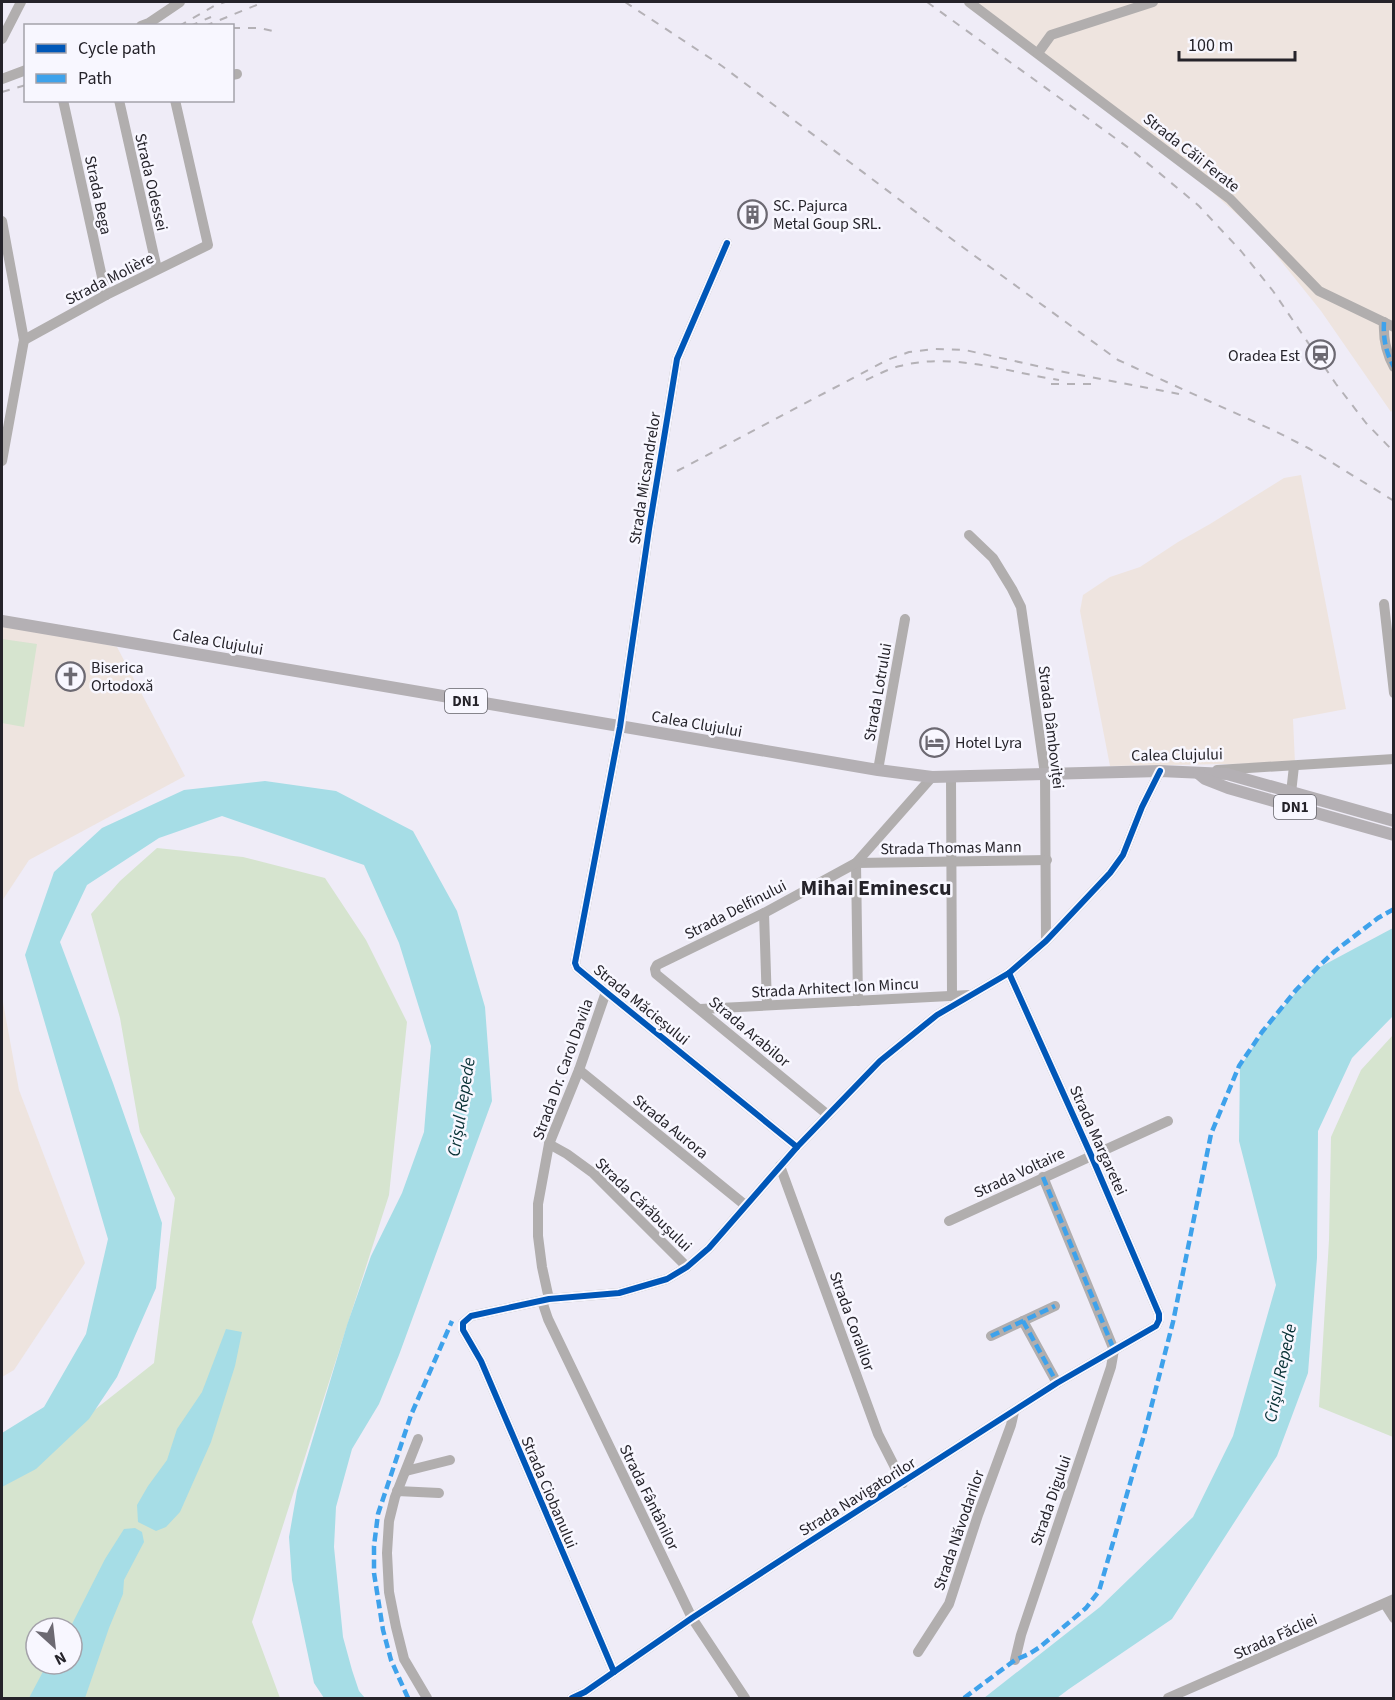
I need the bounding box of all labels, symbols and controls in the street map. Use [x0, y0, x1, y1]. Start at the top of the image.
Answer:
legend [24, 24, 234, 102]
scale bar [1179, 24, 1294, 62]
text: 100 m [1188, 33, 1233, 58]
text: Cycle path [78, 36, 156, 61]
text: Path [78, 66, 112, 91]
street label: Strada Căii Ferate [1139, 108, 1244, 198]
street label: Strada Odessei [129, 131, 173, 233]
street label: Strada Bega [79, 154, 117, 237]
place label: SC. Pajurca Metal Goup SRL. [773, 195, 882, 235]
building icon: SC. Pajurca Metal Goup SRL. [736, 198, 768, 230]
street label: Strada Molière [61, 247, 158, 311]
station icon: Oradea Est [1305, 339, 1337, 371]
place label: Oradea Est [1228, 345, 1301, 367]
street label: Strada Micsandrelor [624, 410, 666, 546]
street label: Calea Clujului [171, 623, 265, 661]
street label: Strada Lotrului [859, 641, 897, 743]
place label: Biserica Ortodoxă [91, 657, 153, 697]
church icon: Biserica Ortodoxă [54, 660, 86, 692]
street label: Strada Dâmboviței [1033, 664, 1069, 790]
road number: DN1 [445, 689, 487, 713]
street label: Calea Clujului [650, 705, 744, 743]
hotel icon: Hotel Lyra [918, 726, 950, 758]
place label: Hotel Lyra [955, 732, 1022, 754]
street label: Calea Clujului [1131, 743, 1223, 767]
road number: DN1 [1274, 795, 1316, 819]
street label: Strada Thomas Mann [880, 836, 1022, 860]
district label: Mihai Eminescu [801, 872, 951, 904]
street label: Strada Delfinului [681, 875, 790, 945]
street label: Strada Măcieșului [589, 959, 694, 1050]
street label: Strada Arhitect Ion Mincu [751, 973, 919, 1003]
street label: Strada Arabilor [704, 991, 795, 1073]
street label: Strada Dr. Carol Davila [527, 996, 599, 1143]
water label: Crișul Repede [441, 1055, 482, 1158]
street label: Strada Margaretei [1064, 1082, 1132, 1199]
street label: Strada Aurora [628, 1089, 713, 1164]
street label: Strada Voltaire [970, 1142, 1069, 1204]
street label: Strada Cărăbușului [590, 1153, 697, 1257]
street label: Strada Coralilor [824, 1269, 880, 1375]
water label: Crișul Repede [1258, 1321, 1303, 1425]
street label: Strada Ciobanului [516, 1433, 583, 1552]
street label: Strada Fântânilor [614, 1441, 684, 1554]
street label: Strada Navigatorilor [795, 1452, 921, 1542]
street label: Strada Digului [1025, 1452, 1077, 1548]
street label: Strada Năvodarilor [928, 1467, 990, 1594]
street label: Strada Făcliei [1230, 1609, 1321, 1665]
north arrow [24, 1616, 84, 1676]
text: N [51, 1646, 70, 1671]

